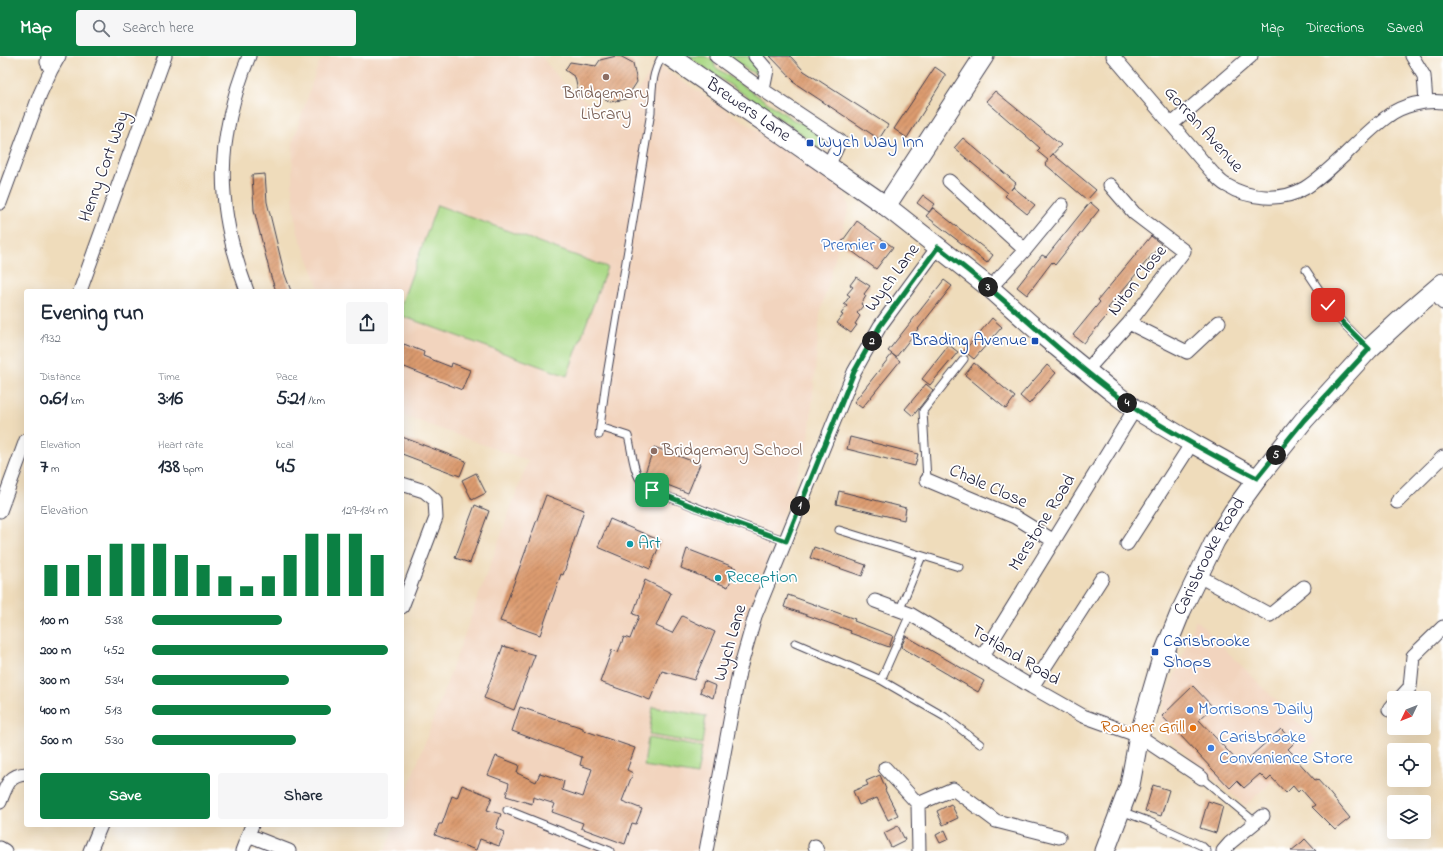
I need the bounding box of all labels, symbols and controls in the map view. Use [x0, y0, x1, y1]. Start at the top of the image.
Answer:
search box [76, 10, 356, 46]
text: Map [20, 15, 52, 42]
icon: search [90, 17, 112, 39]
text: Search here [122, 17, 194, 39]
text: Map [1261, 18, 1284, 39]
text: Directions [1306, 18, 1364, 39]
text: Saved [1386, 18, 1423, 39]
street label: Brewers Lane [699, 71, 797, 150]
marker: Bridgemary Library [601, 72, 611, 82]
place label: Bridgemary Library [562, 81, 649, 128]
street label: Gorran Avenue [1157, 81, 1250, 180]
street label: Henry Cort Way [73, 108, 137, 226]
place label: Wych Way Inn [818, 130, 924, 156]
marker: Wych Way Inn [805, 138, 815, 148]
place label: Premier [821, 233, 875, 259]
street label: Wych Lane [859, 238, 927, 318]
street label: Niton Close [1102, 239, 1175, 322]
marker: Premier [878, 241, 888, 251]
pin: 3 [978, 277, 998, 297]
text: 3 [986, 279, 990, 295]
pin [1311, 288, 1345, 322]
icon: check [1317, 294, 1339, 316]
text: Evening run [40, 298, 144, 330]
button: share [346, 302, 388, 344]
place label: Brading Avenue [910, 328, 1028, 355]
text: 19:32 [40, 329, 61, 348]
pin: 2 [862, 331, 882, 351]
text: 2 [869, 333, 875, 349]
marker: Brading Avenue [1030, 336, 1040, 346]
text: Distance [40, 369, 81, 385]
text: Time [158, 369, 180, 385]
text: Pace [276, 369, 297, 385]
text: 0.61 [40, 385, 68, 414]
text: 3:16 [158, 385, 183, 414]
text: 5:21 [276, 385, 305, 414]
text: km [68, 393, 84, 409]
text: /km [305, 393, 325, 409]
pin: 4 [1117, 393, 1137, 413]
text: 4 [1125, 395, 1129, 411]
text: Elevation [40, 437, 80, 453]
text: Heart rate [158, 437, 203, 453]
text: kcal [276, 437, 294, 453]
place label: Bridgemary School [661, 438, 802, 465]
pin: 5 [1266, 445, 1286, 465]
marker: Bridgemary School [649, 446, 659, 456]
text: 5 [1273, 447, 1279, 463]
text: 7 [40, 453, 48, 482]
text: 138 [158, 453, 180, 482]
text: 45 [276, 453, 296, 482]
street label: Chale Close [945, 458, 1032, 516]
text: m [48, 461, 60, 477]
text: bpm [180, 461, 203, 477]
street label: Merstone Road [1003, 470, 1083, 576]
pin [635, 473, 669, 507]
icon: arrive [641, 479, 663, 501]
street label: Carisbrooke Road [1168, 492, 1252, 620]
pin: 1 [790, 496, 810, 516]
text: 1 [798, 498, 802, 514]
text: Elevation [40, 501, 88, 520]
text: 129–134 m [342, 501, 388, 520]
place label: Art [638, 531, 661, 557]
marker: Art [625, 539, 635, 549]
place label: Reception [726, 565, 798, 591]
marker: Reception [713, 573, 723, 583]
street label: Wych Lane [708, 601, 755, 684]
text: 100 m [40, 611, 69, 630]
text: 5:38 [104, 611, 123, 630]
street label: Totland Road [965, 619, 1065, 693]
place label: Carisbrooke Shops [1163, 629, 1251, 676]
text: 200 m [40, 641, 71, 660]
text: 4:52 [104, 641, 124, 660]
marker: Carisbrooke Shops [1150, 647, 1160, 657]
text: 300 m [40, 671, 70, 690]
text: 5:34 [104, 671, 123, 690]
north arrow [1387, 691, 1431, 735]
map controls [1387, 691, 1431, 839]
place label: Morrisons Daily [1198, 697, 1313, 723]
text: 400 m [40, 701, 70, 720]
text: 5:13 [104, 701, 122, 720]
marker: Morrisons Daily [1185, 705, 1195, 715]
place label: Rowner Grill [1101, 715, 1185, 741]
marker: Rowner Grill [1188, 723, 1198, 733]
place label: Carisbrooke Convenience Store [1219, 725, 1354, 772]
text: 500 m [40, 731, 72, 750]
text: 5:30 [104, 731, 124, 750]
marker: Carisbrooke Convenience Store [1206, 743, 1216, 753]
button: locate [1387, 743, 1431, 787]
button: Save [40, 773, 210, 819]
button: Share [218, 773, 388, 819]
button: layers [1387, 795, 1431, 839]

